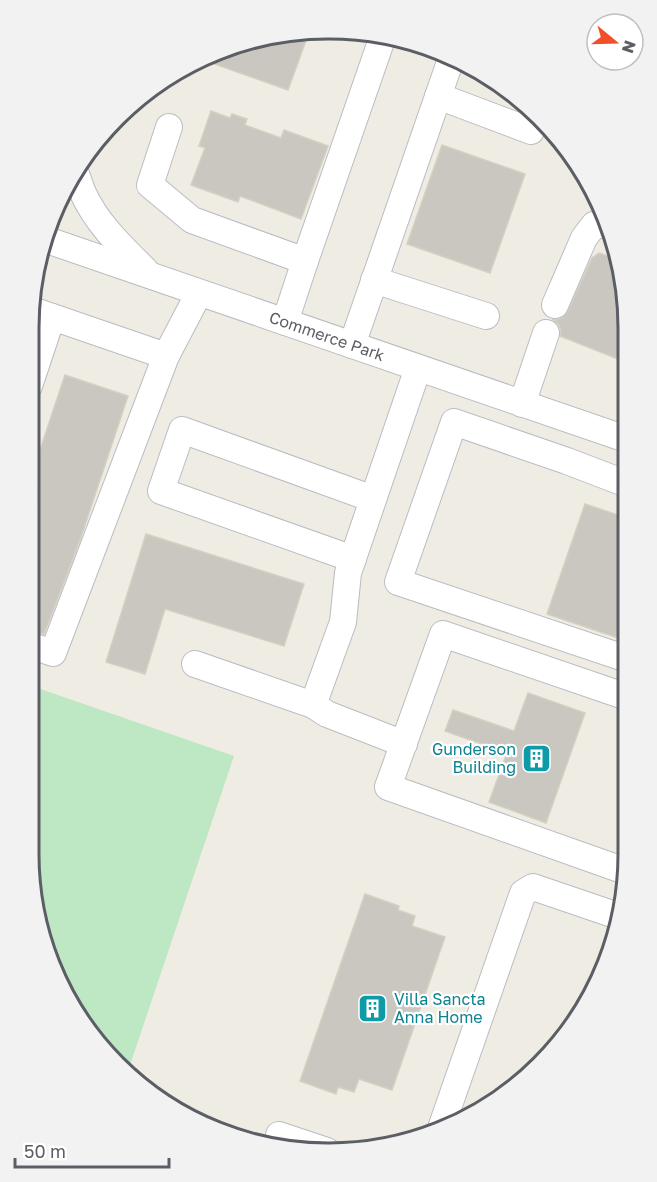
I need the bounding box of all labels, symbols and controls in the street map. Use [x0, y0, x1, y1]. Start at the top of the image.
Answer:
north arrow [585, 12, 645, 72]
text: N [618, 38, 641, 56]
street label: Commerce Park [267, 307, 387, 365]
place label: Gunderson Building [432, 739, 516, 777]
building icon: Gunderson Building [521, 742, 553, 774]
place label: Villa Sancta Anna Home [394, 989, 486, 1027]
building icon: Villa Sancta Anna Home [357, 992, 389, 1024]
scale bar [15, 1131, 170, 1169]
text: 50 m [24, 1140, 66, 1162]

